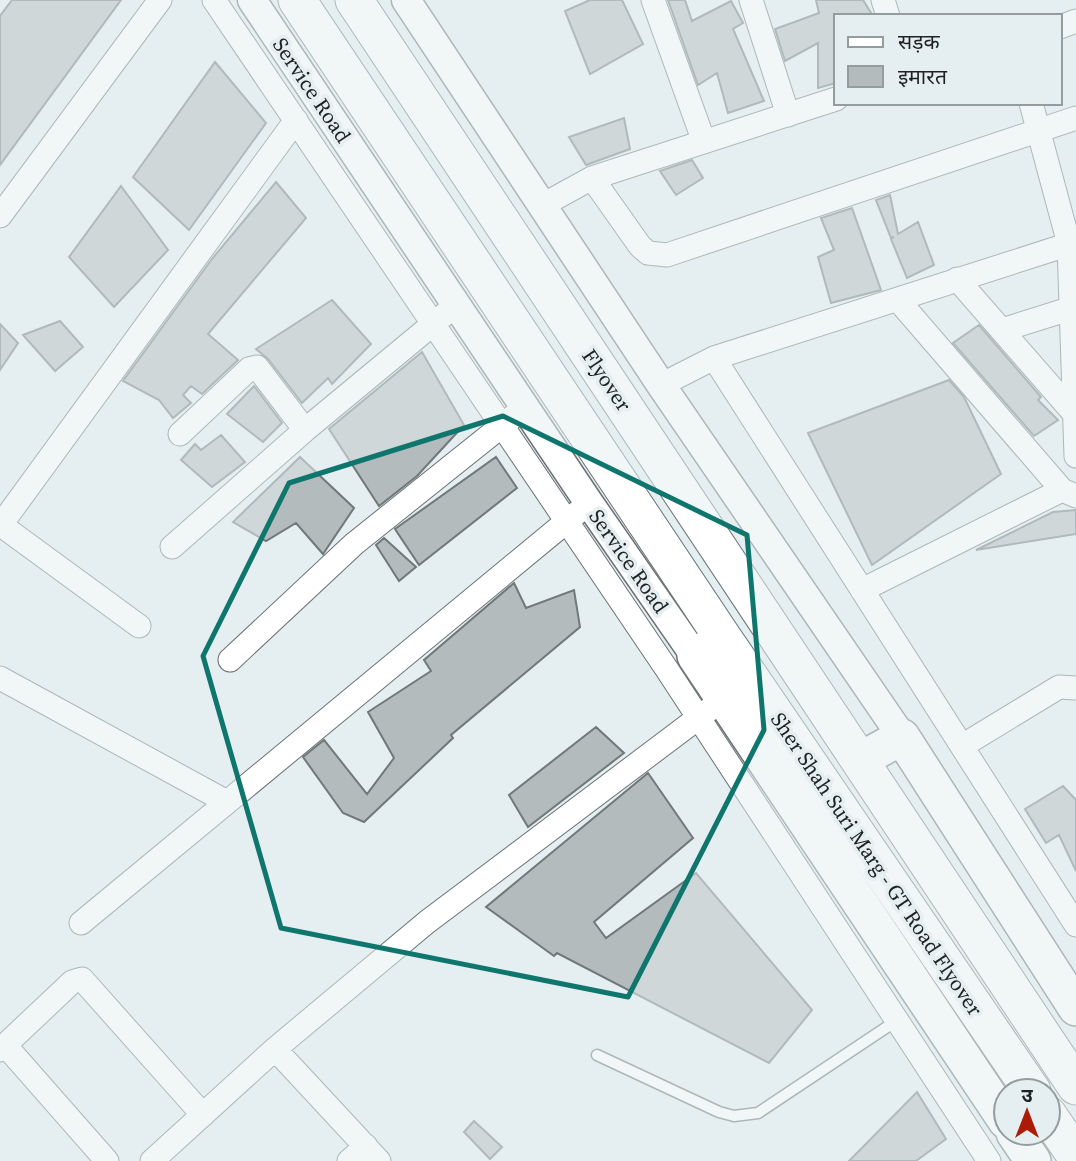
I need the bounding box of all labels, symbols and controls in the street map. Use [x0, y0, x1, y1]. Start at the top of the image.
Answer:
legend [834, 14, 1062, 105]
text: सड़क [898, 27, 940, 56]
street label: Service Road [266, 32, 358, 148]
text: इमारत [898, 62, 948, 91]
street label: Flyover [575, 343, 639, 417]
street label: Service Road [582, 503, 676, 619]
street label: Sher Shah Suri Marg - GT Road Flyover [764, 706, 990, 1022]
north arrow [992, 1077, 1062, 1147]
text: उ [1021, 1082, 1033, 1108]

